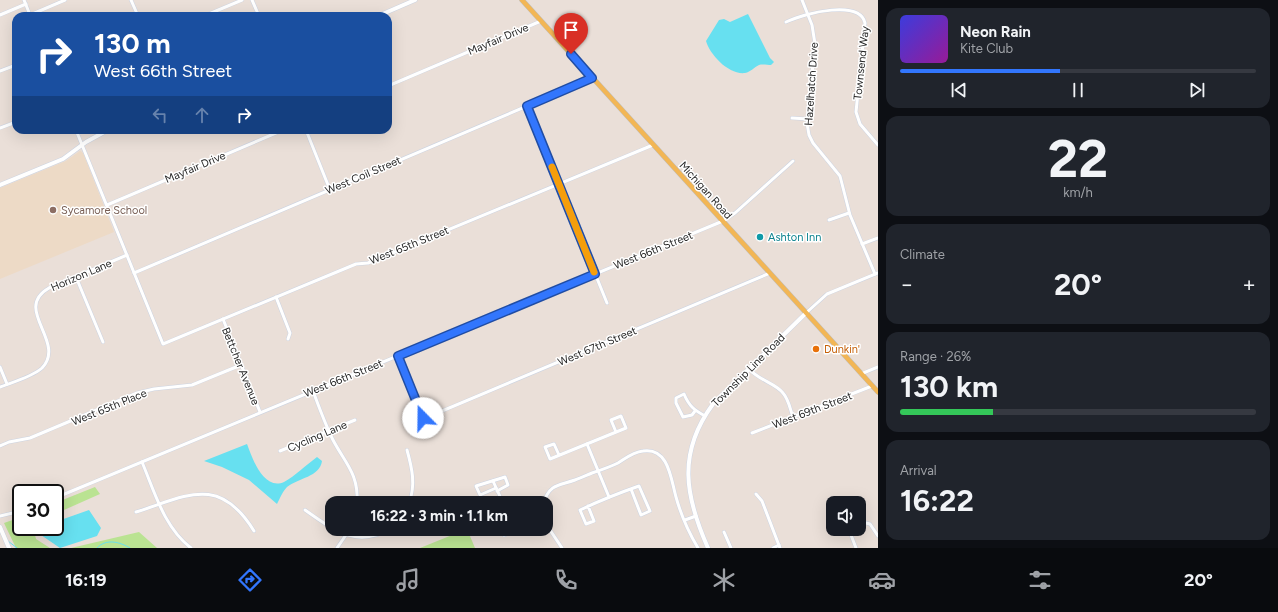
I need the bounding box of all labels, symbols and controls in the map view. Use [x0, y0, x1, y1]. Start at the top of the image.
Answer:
pin [554, 13, 588, 54]
icon: arrive [560, 19, 582, 41]
street label: Mayfair Drive [466, 21, 531, 58]
text: Neon Rain [960, 23, 1031, 41]
street label: Townsend Way [851, 25, 872, 101]
text: 130 m [94, 26, 171, 60]
icon: right [28, 28, 80, 80]
text: Kite Club [960, 41, 1013, 56]
street label: Hazelhatch Drive [802, 42, 821, 126]
text: West 66th Street [94, 60, 232, 82]
icon: previous [948, 79, 970, 101]
icon: pause [1067, 79, 1089, 101]
icon: next [1186, 79, 1208, 101]
icon: left [149, 104, 171, 126]
icon: ahead [191, 104, 213, 126]
icon: right [233, 104, 255, 126]
text: 22 [1048, 128, 1108, 190]
street label: Mayfair Drive [163, 149, 228, 186]
street label: West Coil Street [323, 154, 403, 197]
street label: Michigan Road [676, 159, 735, 222]
text: km/h [1063, 185, 1093, 200]
place label: Sycamore School [61, 204, 147, 217]
marker: Sycamore School [48, 205, 58, 215]
street label: West 65th Street [368, 224, 451, 267]
street label: West 66th Street [612, 229, 695, 272]
place label: Ashton Inn [768, 231, 821, 244]
marker: Ashton Inn [755, 232, 765, 242]
text: Climate [900, 247, 945, 262]
street label: Horizon Lane [49, 257, 114, 294]
text: 20° [1054, 266, 1102, 303]
text: − [900, 271, 914, 298]
text: + [1242, 271, 1256, 298]
street label: West 67th Street [556, 324, 638, 369]
street label: Bettcher Avenue [219, 325, 262, 407]
street label: Township Line Road [709, 331, 788, 410]
place label: Dunkin' [824, 343, 860, 356]
marker: Dunkin' [811, 344, 821, 354]
text: Range · 26% [900, 349, 971, 364]
street label: West 66th Street [302, 357, 385, 400]
text: 130 km [900, 368, 998, 405]
street label: West 65th Place [70, 386, 149, 428]
street label: West 69th Street [770, 389, 854, 432]
position arrow [402, 397, 444, 439]
street label: Cycling Lane [286, 418, 349, 455]
text: Arrival [900, 463, 937, 478]
text: 16:22 [900, 482, 974, 519]
speed limit sign: 30 [12, 484, 64, 536]
map controls [826, 496, 866, 536]
button: sound [826, 496, 866, 536]
text: 16:22 · 3 min · 1.1 km [370, 507, 508, 525]
icon: directions [236, 566, 264, 594]
icon: music [394, 566, 422, 594]
icon: phone [552, 566, 580, 594]
icon: climate [710, 566, 738, 594]
icon: car [868, 566, 896, 594]
icon: filters [1026, 566, 1054, 594]
text: 16:19 [65, 569, 106, 591]
text: 20° [1184, 569, 1213, 591]

